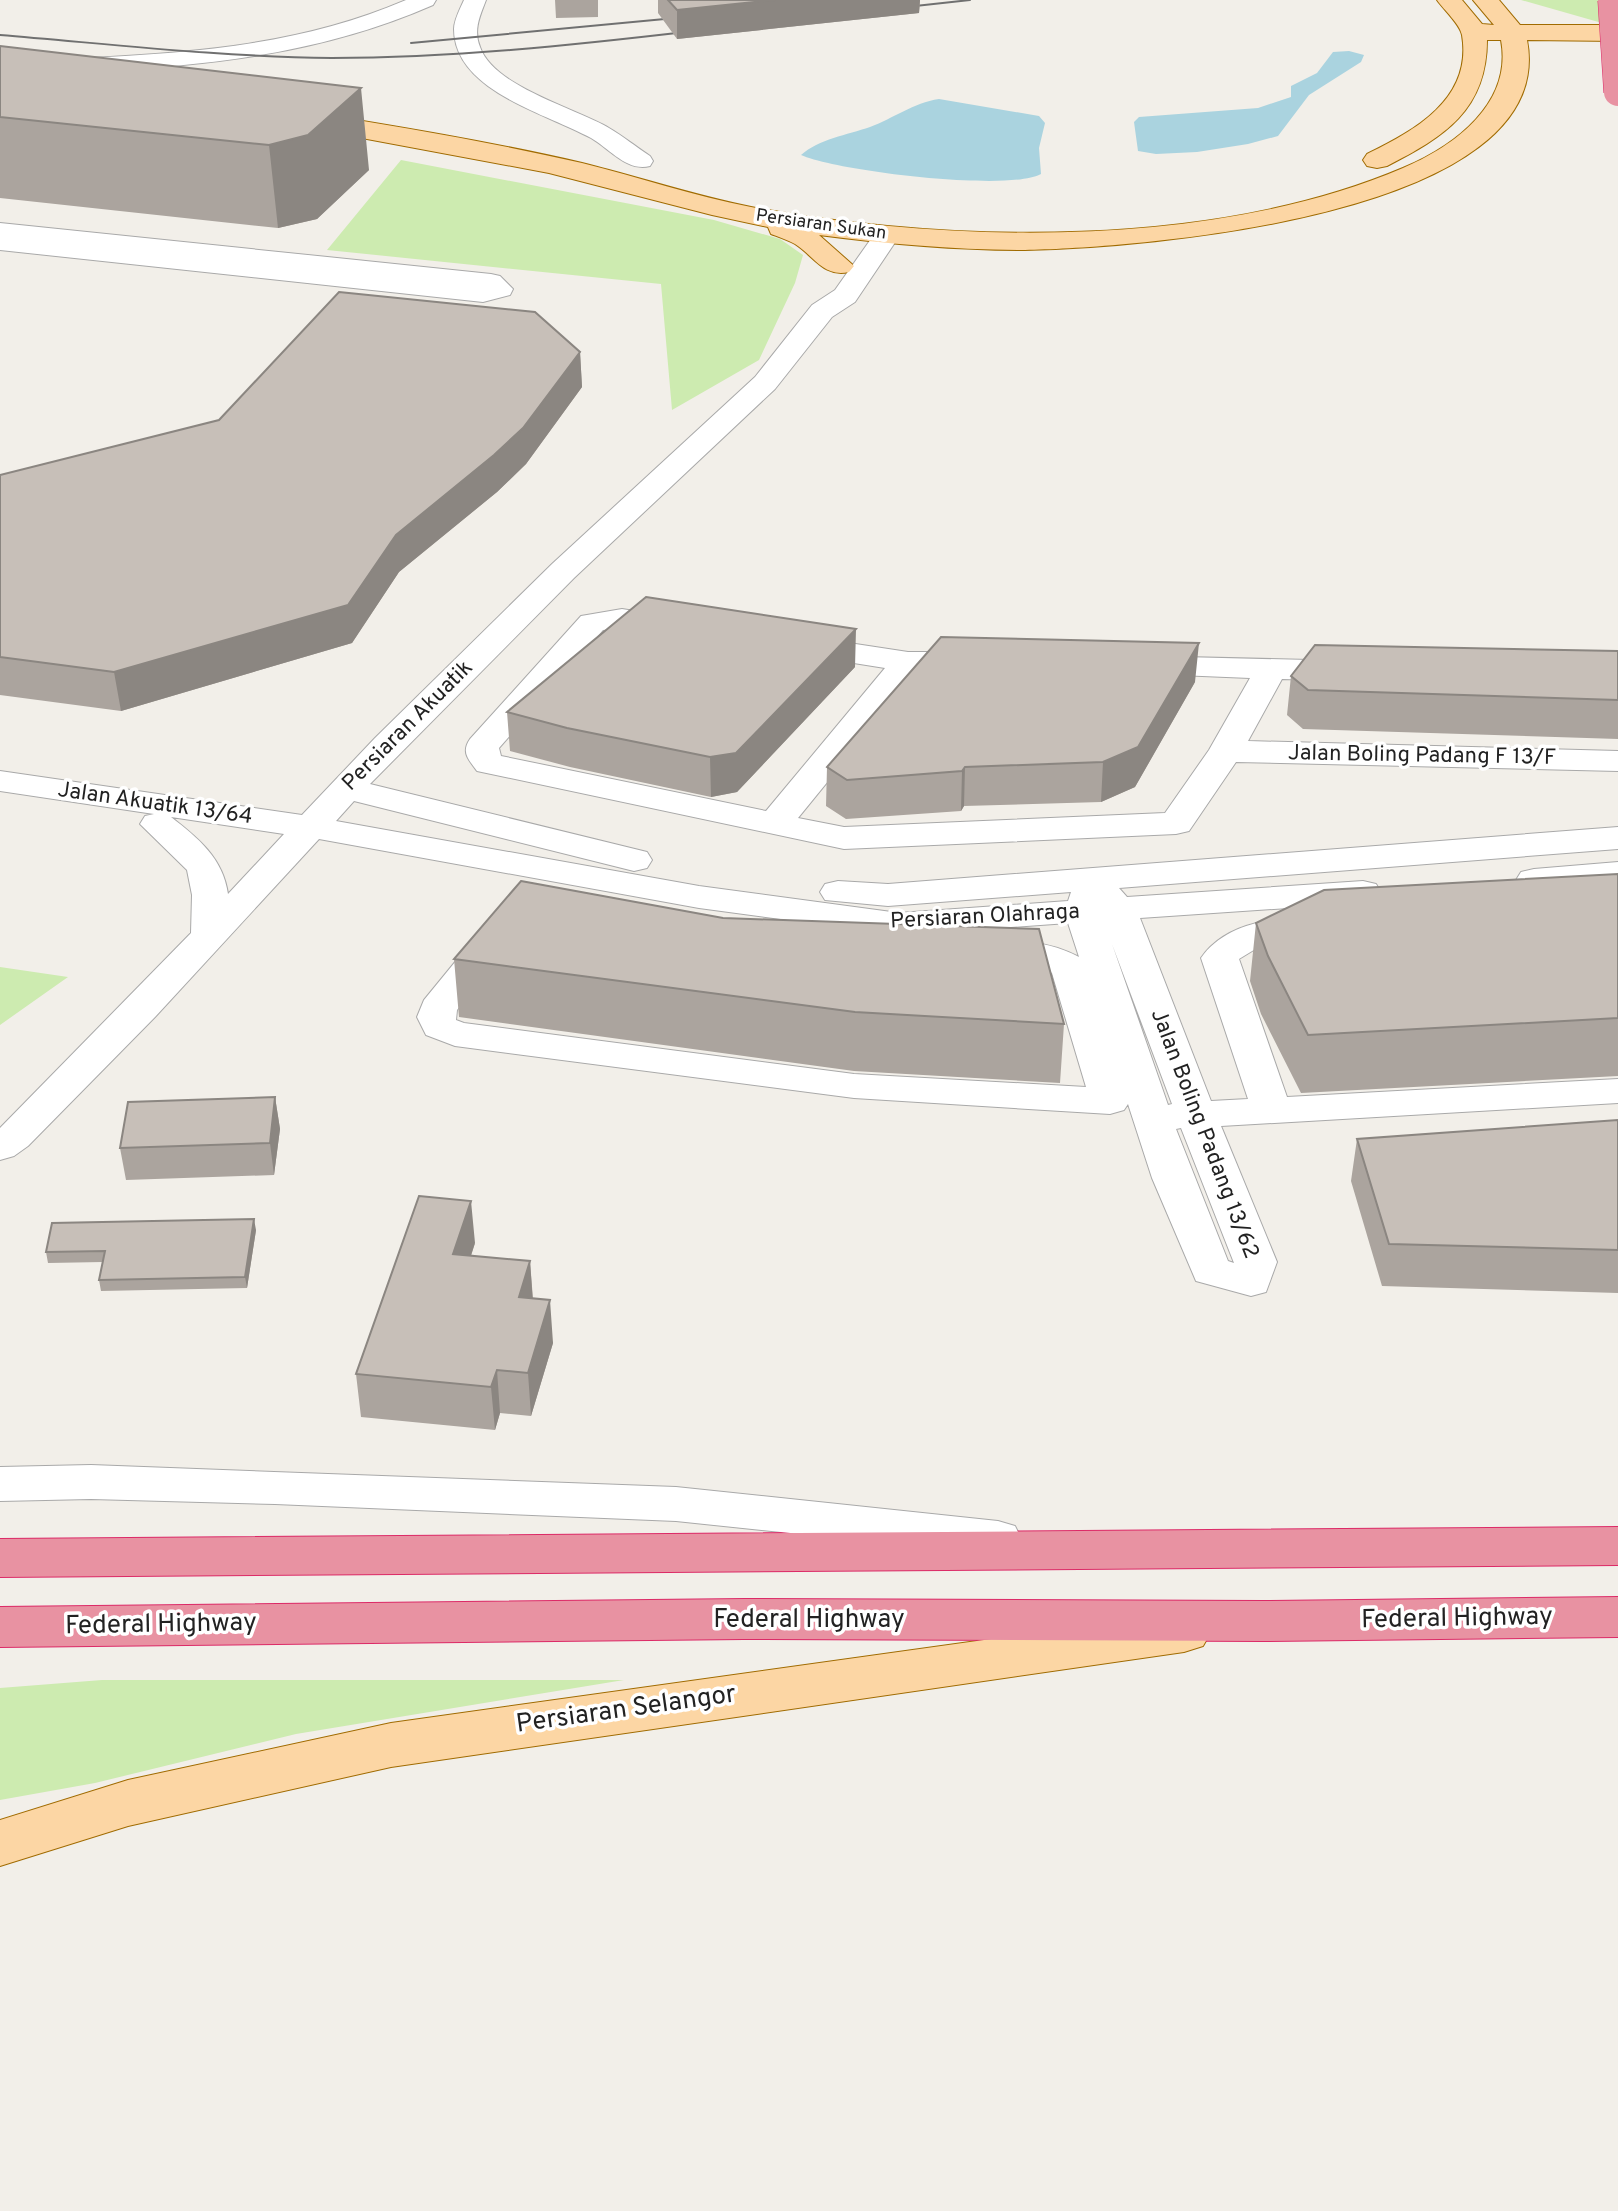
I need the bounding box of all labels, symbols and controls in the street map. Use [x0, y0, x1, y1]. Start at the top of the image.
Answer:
street label: Persiaran Sukan [754, 204, 888, 246]
street label: Persiaran Akuatik [337, 655, 479, 797]
street label: Jalan Boling Padang F 13/F [1288, 740, 1556, 772]
street label: Jalan Akuatik 13/64 [56, 777, 254, 831]
street label: Persiaran Olahraga [890, 899, 1080, 935]
street label: Jalan Boling Padang 13/62 [1144, 1005, 1264, 1263]
street label: Federal Highway [1361, 1601, 1553, 1637]
street label: Federal Highway [713, 1604, 905, 1637]
street label: Federal Highway [65, 1607, 257, 1643]
street label: Persiaran Selangor [514, 1678, 738, 1742]

